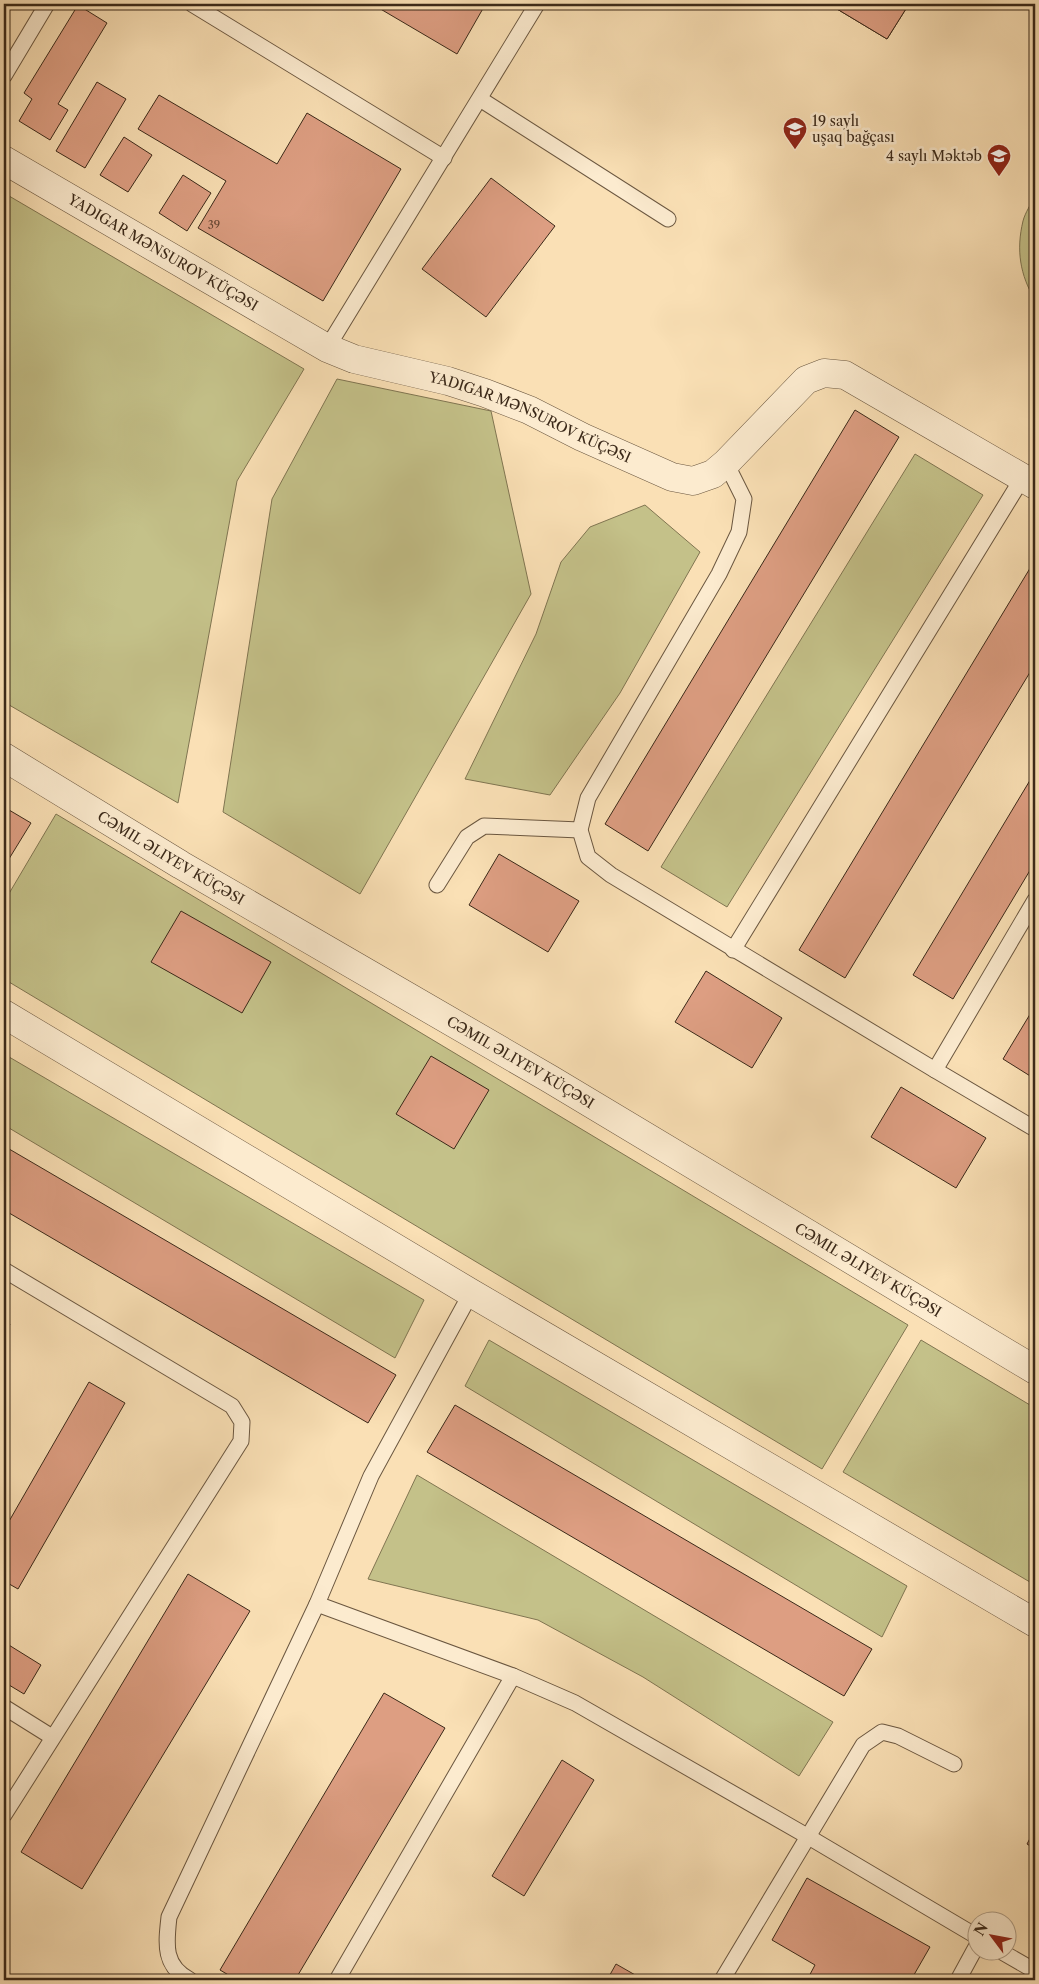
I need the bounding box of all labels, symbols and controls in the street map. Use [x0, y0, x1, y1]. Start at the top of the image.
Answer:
place label: 19 saylı uşaq bağçası [812, 112, 895, 146]
school or university icon: 19 saylı uşaq bağçası [782, 116, 808, 150]
school or university icon: 4 saylı Məktəb [986, 143, 1012, 177]
place label: 4 saylı Məktəb [886, 147, 982, 165]
street label: YADIGAR MƏNSUROV KÜÇƏSI [64, 190, 261, 315]
house number: 39 [208, 218, 220, 232]
street label: YADIGAR MƏNSUROV KÜÇƏSI [426, 368, 634, 467]
street label: CƏMIL ƏLIYEV KÜÇƏSI [94, 807, 247, 909]
street label: CƏMIL ƏLIYEV KÜÇƏSI [443, 1012, 598, 1112]
street label: CƏMIL ƏLIYEV KÜÇƏSI [792, 1219, 945, 1321]
north arrow [966, 1912, 1016, 1962]
text: N [970, 1919, 992, 1939]

